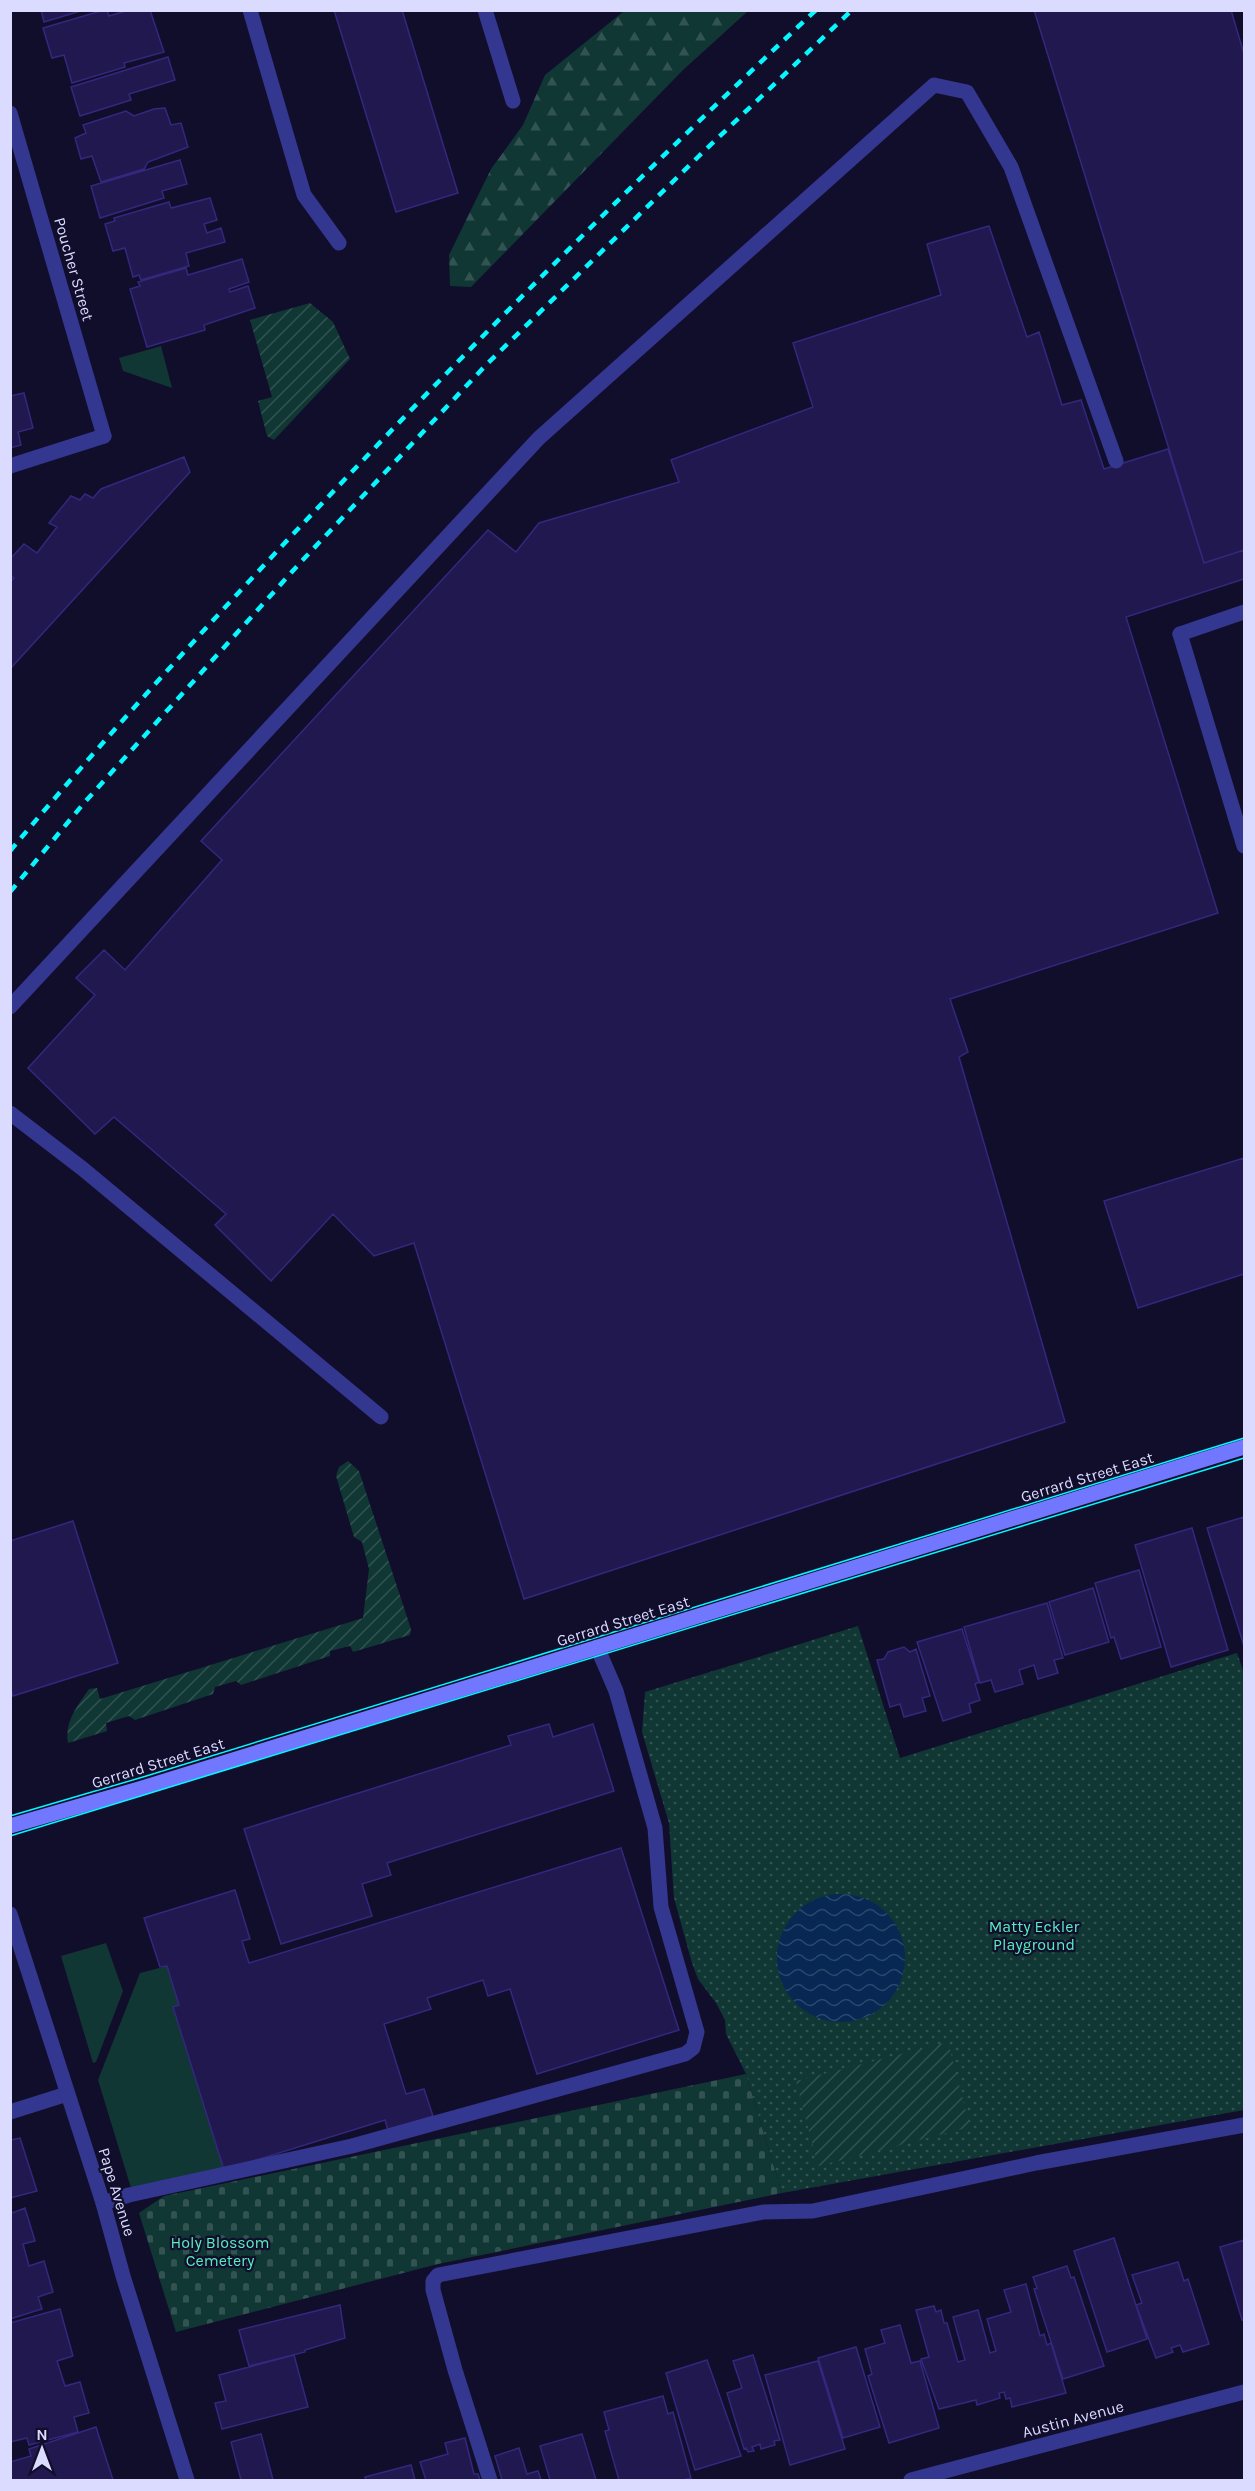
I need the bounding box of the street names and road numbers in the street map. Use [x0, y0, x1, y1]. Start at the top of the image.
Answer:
street label: Poucher Street [50, 215, 98, 323]
street label: Gerrard Street East [1018, 1448, 1156, 1506]
street label: Gerrard Street East [554, 1592, 692, 1650]
street label: Gerrard Street East [89, 1734, 227, 1792]
street label: Pape Avenue [95, 2145, 139, 2239]
street label: Austin Avenue [1020, 2396, 1126, 2442]

